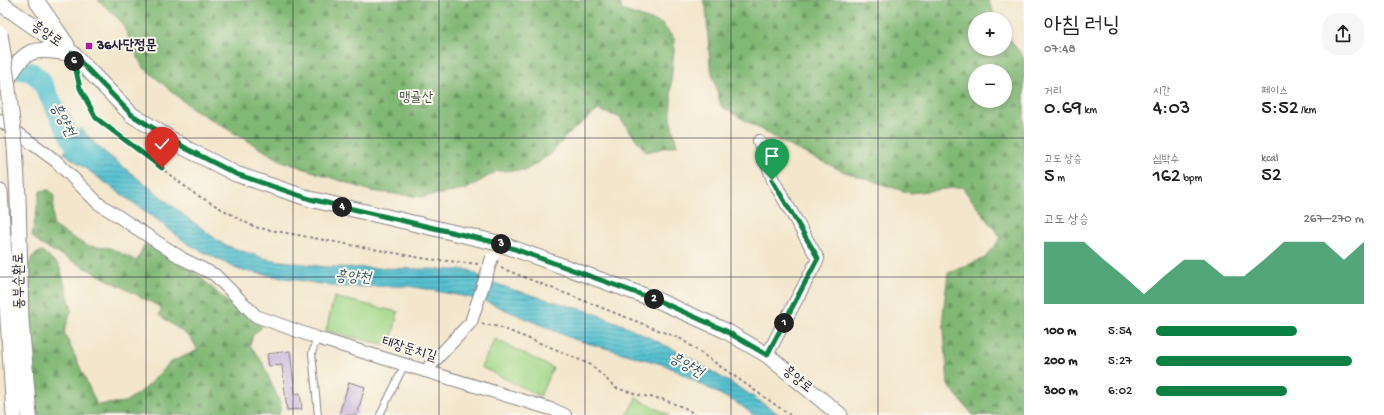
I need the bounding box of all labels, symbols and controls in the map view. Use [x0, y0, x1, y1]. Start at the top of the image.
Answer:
map controls [968, 12, 1012, 108]
button: + [968, 12, 1012, 56]
button: share [1322, 13, 1364, 55]
text: 아침 러닝 [1044, 14, 1120, 40]
street label: 흥양로 [27, 18, 65, 52]
place label: 36사단정문 [96, 38, 156, 55]
marker: 36사단정문 [84, 41, 94, 51]
text: 07:48 [1044, 42, 1076, 57]
pin: 6 [64, 51, 84, 71]
text: 6 [71, 55, 77, 67]
button: − [968, 64, 1012, 108]
text: 거리 [1044, 86, 1062, 98]
text: 시간 [1153, 86, 1170, 98]
text: 페이스 [1261, 86, 1288, 98]
park label: 맹골산 [399, 90, 434, 107]
text: 0.69 [1044, 98, 1082, 121]
text: 4:03 [1153, 98, 1190, 121]
text: 5:52 [1261, 98, 1298, 121]
water label: 흥양천 [46, 100, 79, 142]
text: km [1082, 105, 1097, 117]
text: /km [1298, 105, 1316, 117]
pin [145, 127, 179, 168]
icon: check [151, 133, 173, 155]
pin [755, 139, 789, 180]
icon: arrive [761, 145, 783, 167]
text: kcal [1261, 153, 1279, 165]
text: 고도 상승 [1044, 154, 1082, 166]
text: 심박수 [1153, 154, 1179, 166]
text: 52 [1261, 165, 1282, 188]
text: 5 [1044, 166, 1055, 189]
text: 162 [1153, 166, 1181, 189]
text: m [1055, 173, 1065, 185]
text: bpm [1181, 173, 1202, 185]
pin: 4 [332, 197, 352, 217]
text: 4 [339, 201, 345, 213]
text: 267–270 m [1303, 212, 1364, 227]
text: 고도 상승 [1044, 213, 1089, 228]
pin: 3 [491, 234, 511, 254]
text: 3 [498, 238, 504, 250]
street label: 동부순환로 [11, 253, 29, 309]
water label: 흥양천 [334, 268, 373, 288]
pin: 2 [644, 289, 664, 309]
text: 2 [651, 293, 657, 305]
pin: 1 [774, 313, 794, 333]
text: 1 [782, 317, 786, 329]
text: 100 m [1044, 324, 1076, 339]
text: 5:54 [1108, 324, 1132, 339]
street label: 태장둔치길 [380, 334, 439, 367]
water label: 흥양천 [666, 349, 708, 384]
text: 200 m [1044, 354, 1077, 369]
text: 5:27 [1108, 354, 1132, 369]
street label: 흥양로 [779, 363, 815, 397]
text: 300 m [1044, 384, 1078, 399]
text: 6:02 [1108, 384, 1132, 399]

